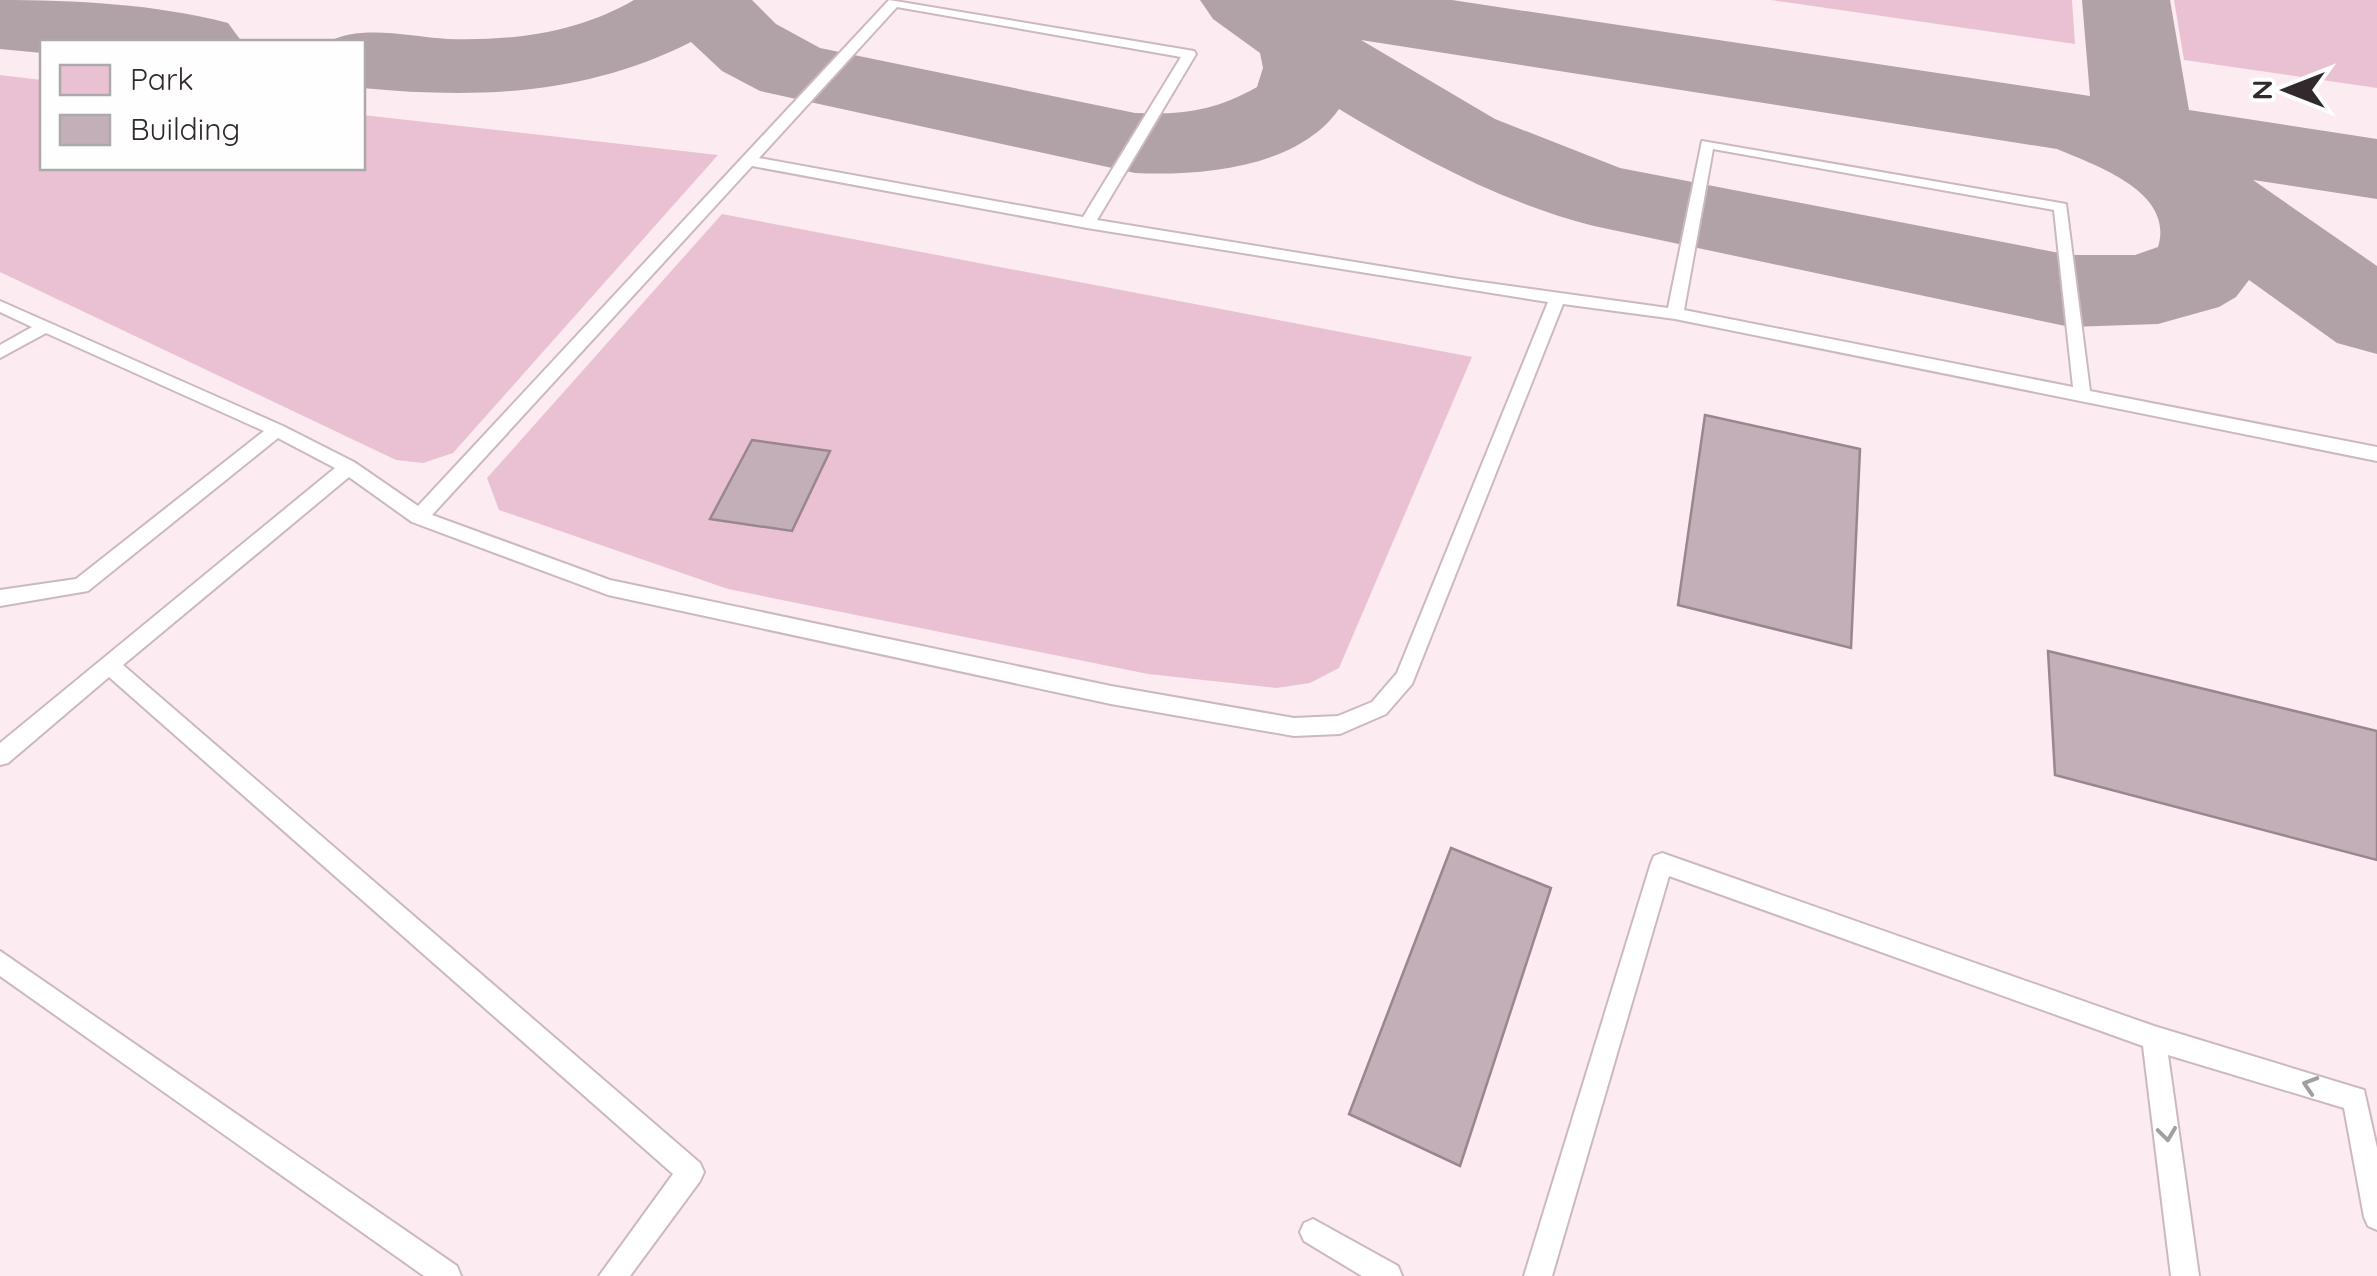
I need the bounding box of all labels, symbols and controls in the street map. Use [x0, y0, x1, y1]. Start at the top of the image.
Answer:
legend [40, 40, 365, 170]
north arrow [2237, 40, 2337, 140]
text: Park [130, 60, 194, 98]
text: N [2244, 80, 2279, 100]
text: Building [130, 110, 240, 148]
one-way arrow [2302, 1076, 2319, 1097]
one-way arrow [2156, 1127, 2177, 1143]

